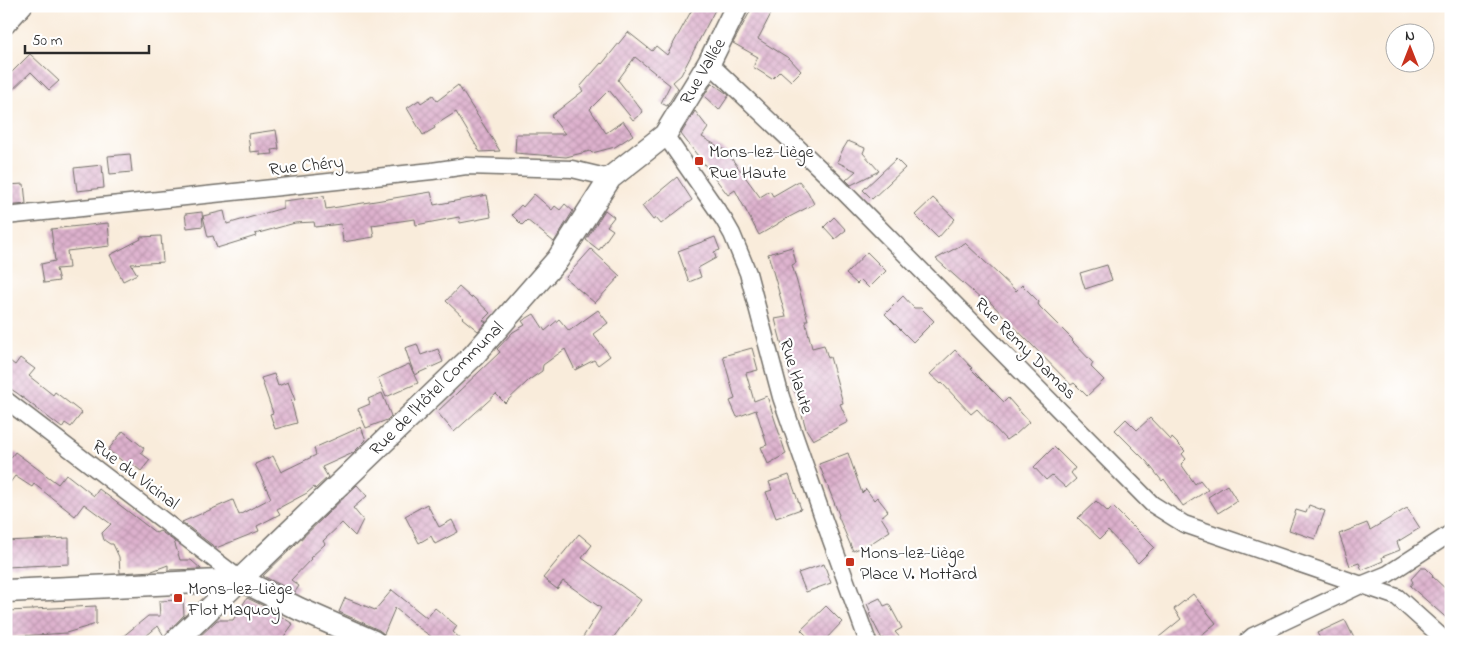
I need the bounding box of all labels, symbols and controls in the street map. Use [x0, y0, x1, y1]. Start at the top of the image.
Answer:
scale bar [25, 22, 149, 54]
north arrow [1384, 22, 1434, 72]
text: N [1405, 26, 1415, 47]
text: 50 m [32, 30, 63, 52]
street label: Rue Vallée [674, 33, 734, 110]
place label: Mons-lez-Liège Rue Haute [709, 140, 815, 187]
street label: Rue Chéry [268, 150, 345, 184]
marker: Mons-lez-Liège Rue Haute [693, 155, 705, 167]
street label: Rue Remy Damas [968, 292, 1082, 406]
street label: Rue de l'Hôtel Communal [364, 316, 511, 463]
street label: Rue Haute [771, 336, 819, 418]
street label: Rue du Vicinal [86, 434, 184, 517]
place label: Mons-lez-Liège Place V. Mottard [860, 541, 977, 588]
marker: Mons-lez-Liège Place V. Mottard [844, 556, 856, 568]
place label: Mons-lez-Liège Flot Maquoy [187, 577, 294, 624]
marker: Mons-lez-Liège Flot Maquoy [172, 592, 184, 604]

